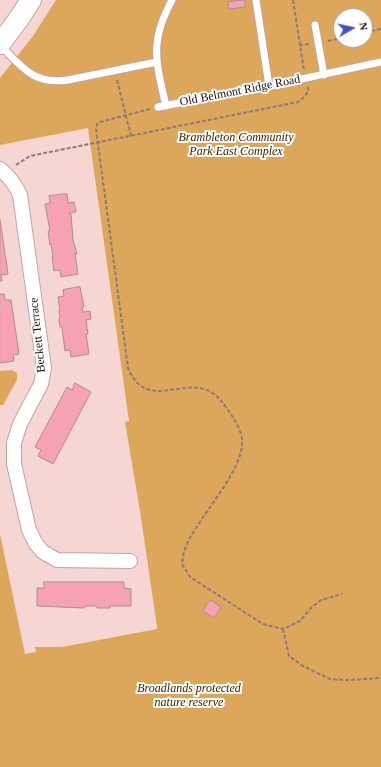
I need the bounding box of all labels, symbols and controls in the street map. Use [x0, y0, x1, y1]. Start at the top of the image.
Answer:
north arrow [333, 8, 373, 48]
text: N [357, 21, 370, 31]
street label: Old Belmont Ridge Road [179, 72, 301, 110]
park label: Brambleton Community Park East Complex [179, 131, 293, 159]
street label: Beckett Terrace [27, 297, 49, 373]
park label: Broadlands protected nature reserve [137, 682, 241, 710]

